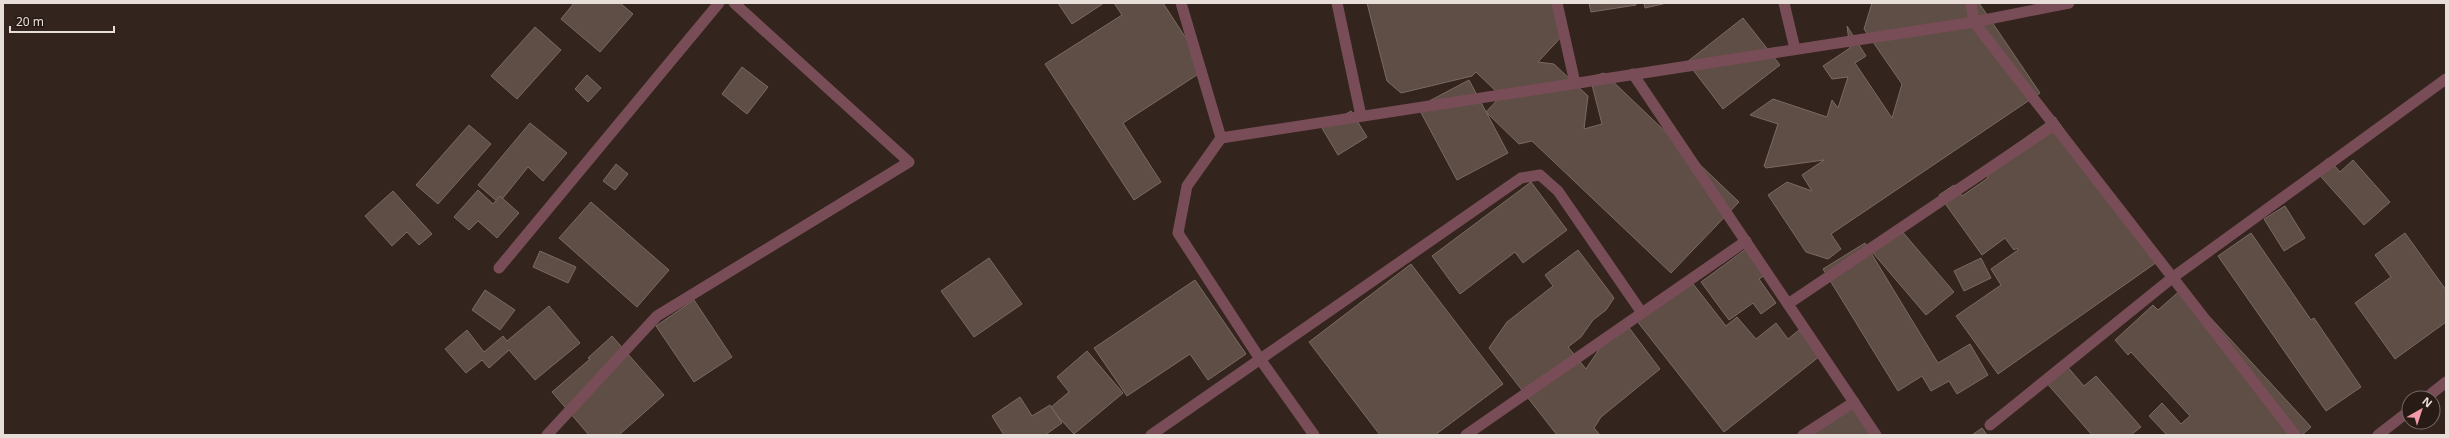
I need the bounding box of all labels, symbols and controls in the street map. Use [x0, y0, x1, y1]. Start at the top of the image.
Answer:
scale bar [10, 8, 114, 34]
text: 20 m [16, 13, 44, 30]
north arrow [2401, 390, 2441, 430]
text: N [2419, 393, 2436, 410]

